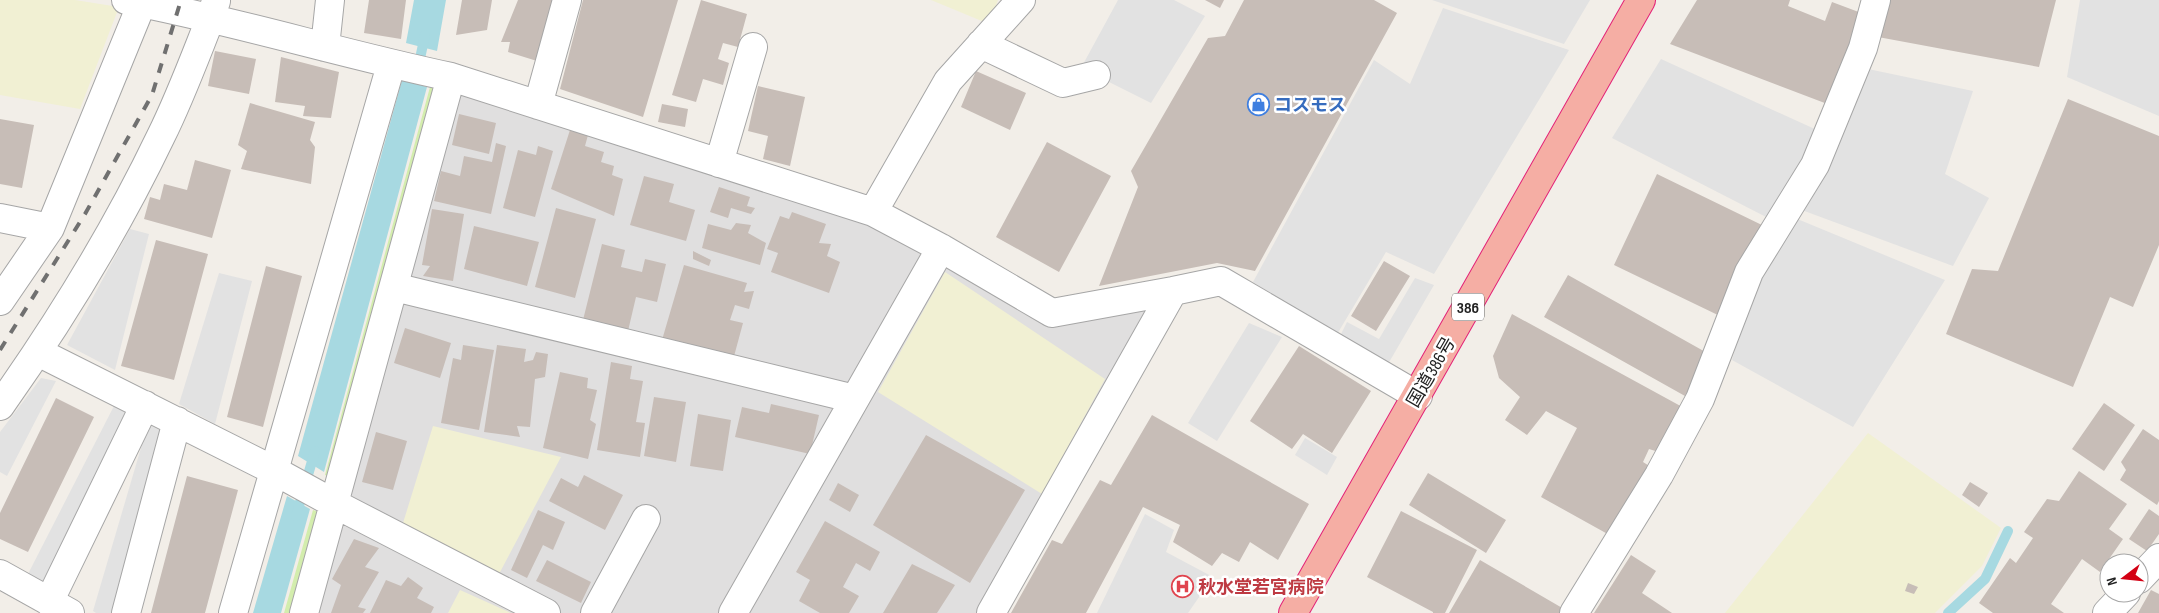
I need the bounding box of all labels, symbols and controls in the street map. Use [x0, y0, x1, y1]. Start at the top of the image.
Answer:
shop icon: コスモス [1246, 93, 1270, 117]
place label: コスモス [1274, 95, 1346, 116]
road number: 386 [1452, 294, 1484, 320]
street label: 国道386号 [1403, 334, 1460, 411]
north arrow [2099, 553, 2149, 603]
hospital icon: 秋水堂若宮病院 [1170, 575, 1194, 599]
text: N [2103, 576, 2121, 587]
place label: 秋水堂若宮病院 [1198, 577, 1324, 598]

